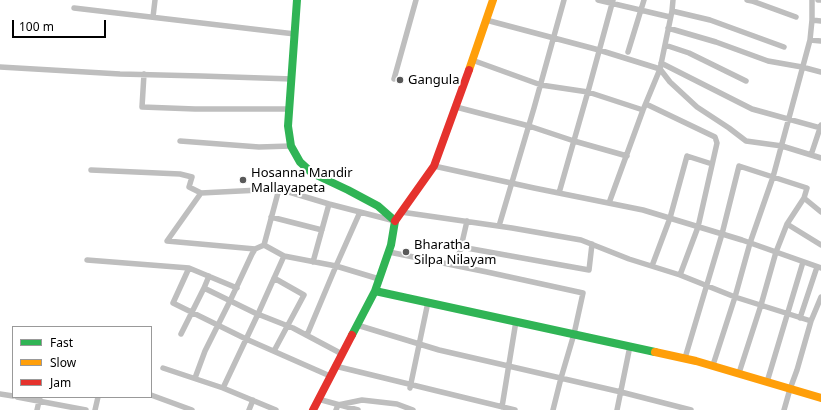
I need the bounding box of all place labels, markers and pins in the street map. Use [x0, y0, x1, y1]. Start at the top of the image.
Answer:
place label: Gangula [408, 72, 459, 88]
marker: Gangula [395, 75, 405, 85]
place label: Hosanna Mandir Mallayapeta [251, 165, 353, 196]
marker: Hosanna Mandir Mallayapeta [238, 175, 248, 185]
place label: Bharatha Silpa Nilayam [414, 237, 496, 268]
marker: Bharatha Silpa Nilayam [401, 247, 411, 257]

